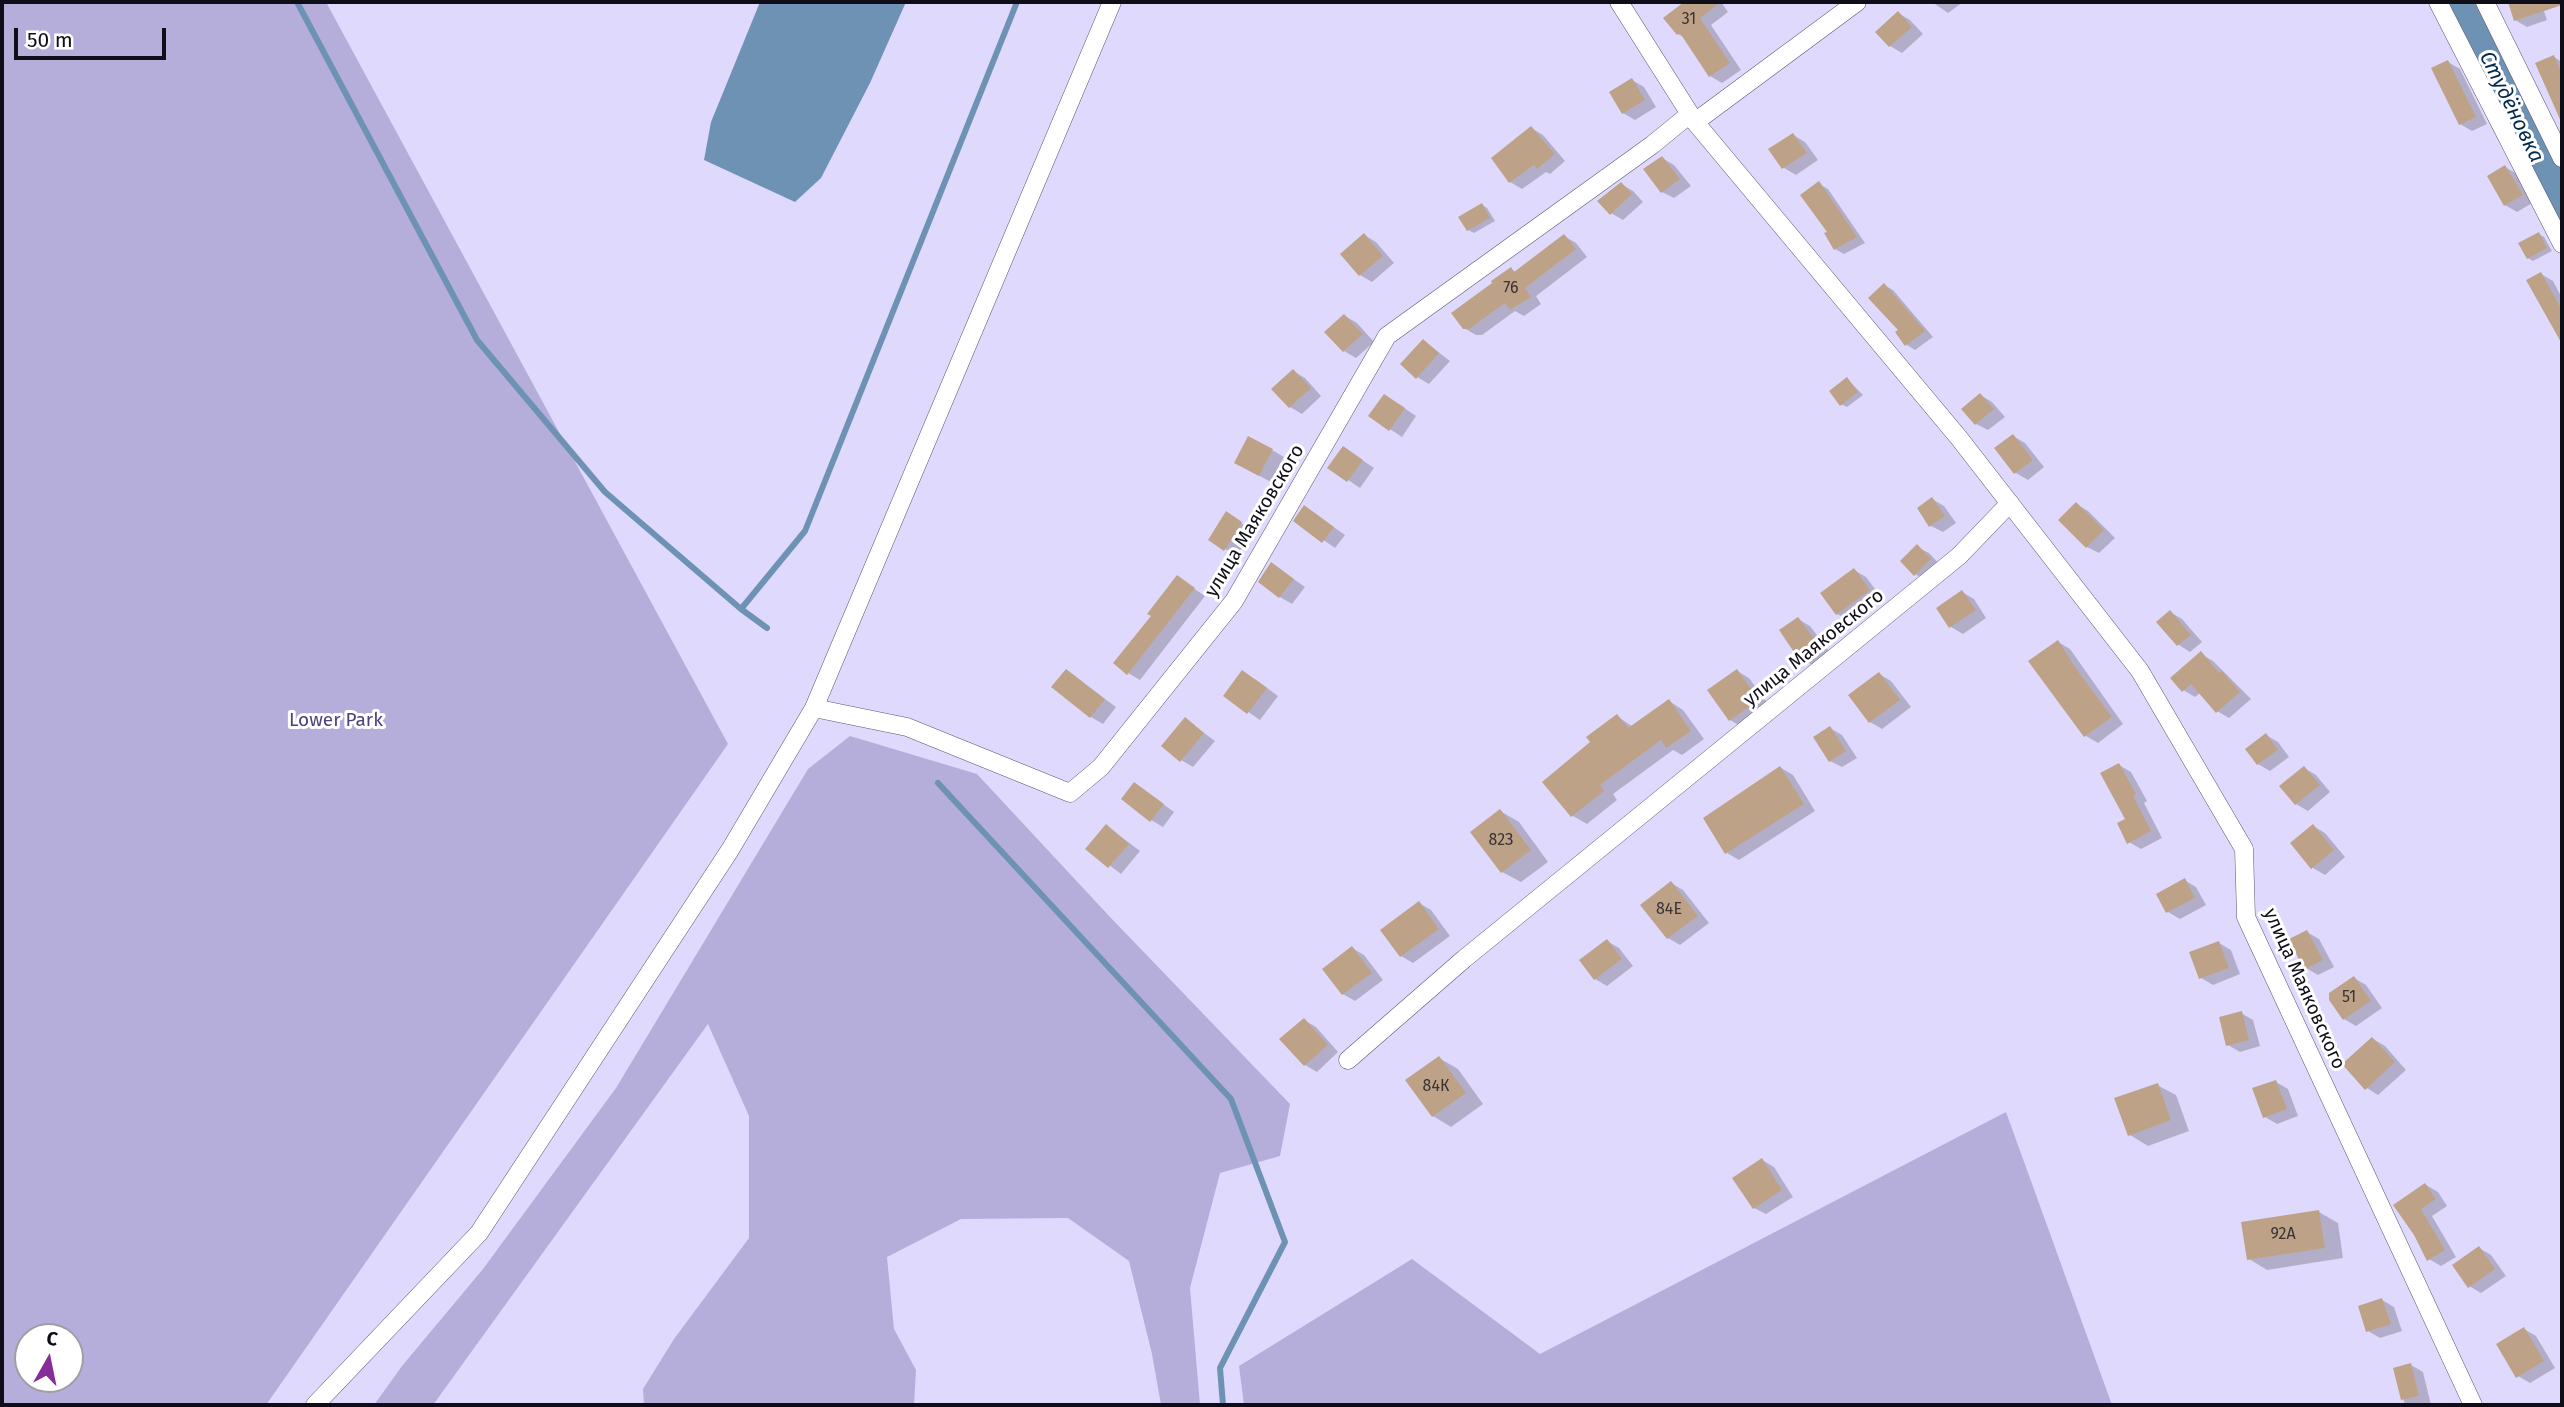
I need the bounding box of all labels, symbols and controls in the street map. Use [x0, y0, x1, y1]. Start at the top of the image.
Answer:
house number: 31 [1682, 10, 1696, 30]
scale bar [18, 14, 170, 58]
text: 50 m [27, 27, 73, 53]
water label: Студёновка [2473, 47, 2549, 167]
house number: 76 [1503, 279, 1519, 299]
street label: улица Маяковского [1201, 441, 1309, 601]
street label: улица Маяковского [1739, 585, 1889, 711]
park label: Lower Park [289, 710, 383, 732]
house number: 82З [1489, 831, 1513, 851]
house number: 84Е [1656, 900, 1682, 920]
street label: улица Маяковского [2258, 905, 2350, 1073]
house number: 51 [2342, 988, 2356, 1008]
house number: 84К [1423, 1077, 1449, 1097]
house number: 92А [2270, 1225, 2296, 1245]
north arrow [14, 1323, 84, 1393]
text: С [45, 1327, 59, 1351]

